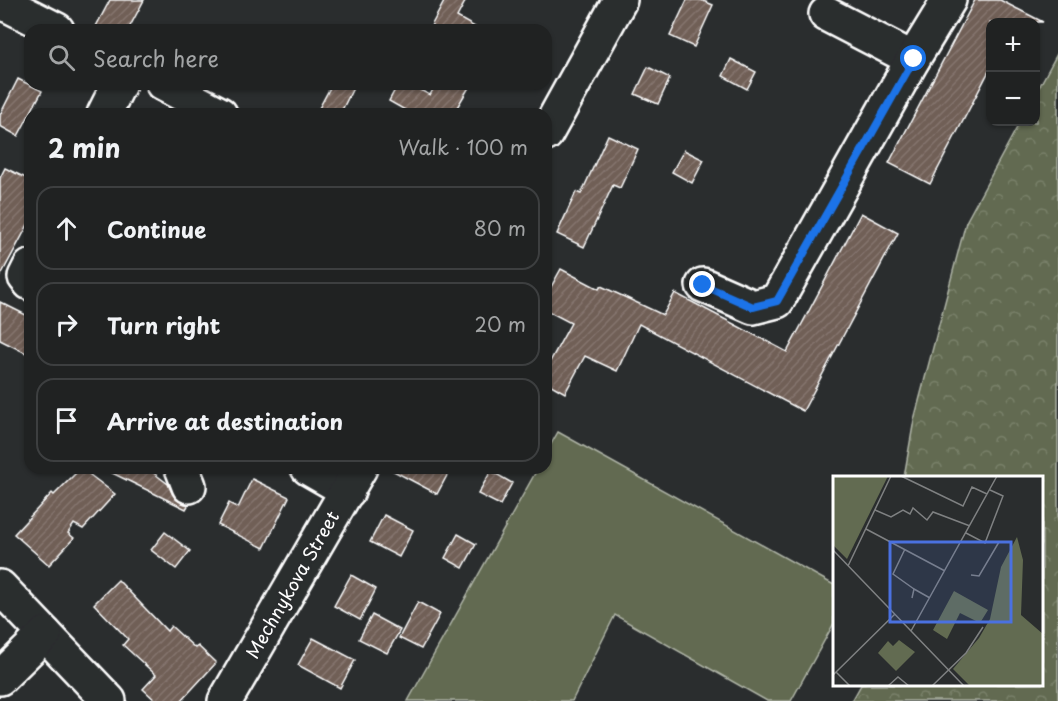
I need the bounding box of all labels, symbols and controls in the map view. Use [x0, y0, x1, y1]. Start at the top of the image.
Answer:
map controls [986, 18, 1040, 126]
button: + [986, 18, 1040, 72]
search box [24, 24, 552, 90]
icon: search [45, 41, 78, 74]
text: Search here [93, 41, 219, 74]
route start [900, 45, 926, 71]
button: − [986, 72, 1040, 126]
text: 2 min [48, 128, 121, 167]
text: Walk · 100 m [398, 132, 528, 162]
icon: ahead [50, 212, 83, 245]
text: Continue [107, 212, 206, 245]
text: 80 m [474, 213, 526, 243]
route end [689, 271, 715, 297]
icon: right [50, 308, 83, 341]
text: Turn right [107, 308, 220, 341]
text: 20 m [474, 309, 526, 339]
icon: arrive [50, 404, 83, 437]
text: Arrive at destination [107, 404, 343, 437]
inset map [833, 476, 1043, 686]
street label: Mechnykova Street [238, 505, 345, 663]

